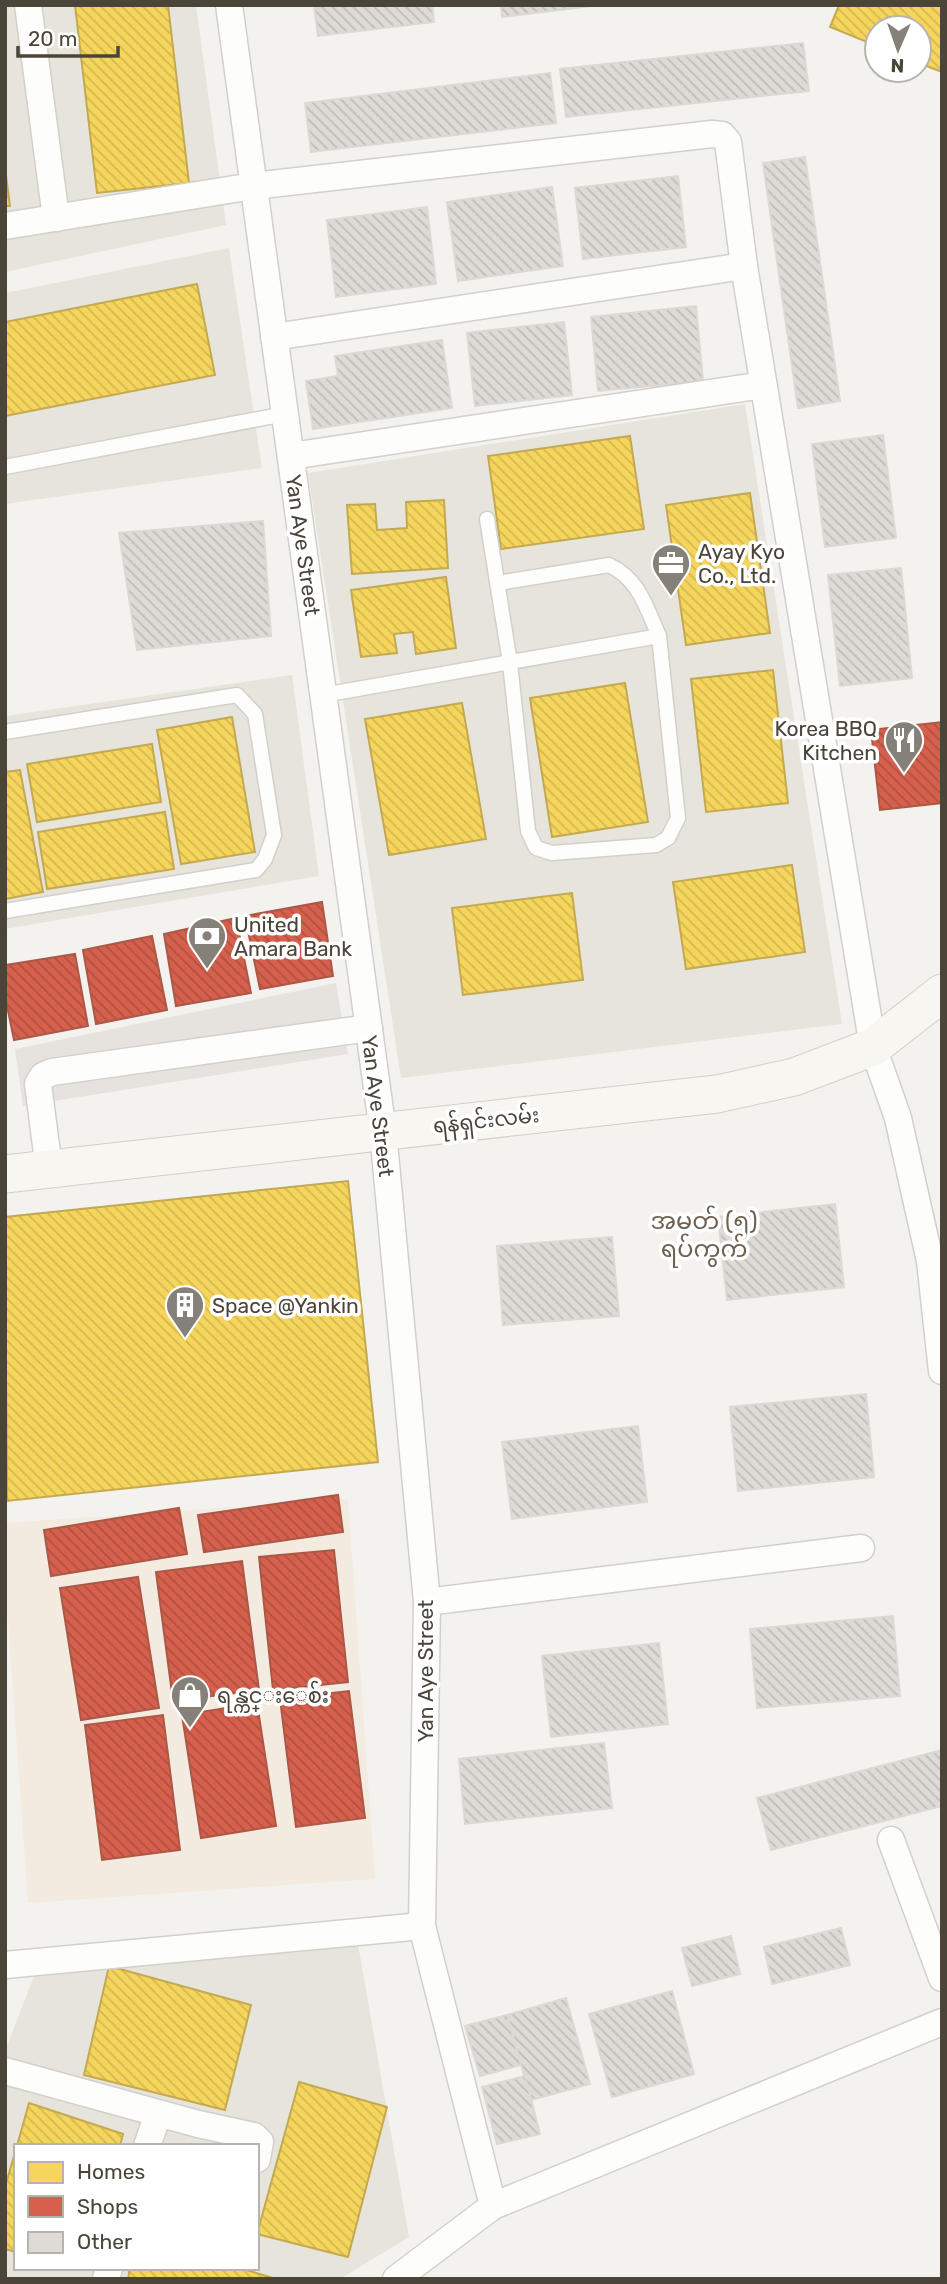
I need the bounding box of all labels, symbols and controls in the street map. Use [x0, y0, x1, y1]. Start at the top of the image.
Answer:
scale bar [18, 14, 117, 58]
north arrow [863, 14, 933, 84]
text: 20 m [28, 26, 77, 51]
text: N [890, 54, 905, 77]
street label: Yan Aye Street [281, 473, 325, 617]
place label: Ayay Kyo Co., Ltd. [698, 539, 785, 588]
office icon: Ayay Kyo Co., Ltd. [650, 542, 692, 597]
place label: Korea BBQ Kitchen [774, 716, 877, 765]
restaurant icon: Korea BBQ Kitchen [883, 719, 925, 774]
place label: United Amara Bank [234, 912, 352, 961]
bank icon: United Amara Bank [186, 915, 228, 970]
street label: Yan Aye Street [357, 1034, 399, 1178]
street label: ရန်ရှင်းလမ်း [431, 1099, 541, 1143]
district label: အမှတ် (၅) ရပ်ကွက် [650, 1205, 758, 1268]
building icon: Space @Yankin [164, 1284, 206, 1339]
place label: Space @Yankin [212, 1293, 359, 1318]
street label: Yan Aye Street [413, 1600, 438, 1742]
shop icon: ရန္ကင္းေစ်း [169, 1674, 211, 1729]
place label: ရန္ကင္းေစ်း [217, 1680, 329, 1713]
legend [14, 2144, 259, 2270]
text: Homes [77, 2159, 145, 2184]
text: Shops [77, 2194, 138, 2219]
text: Other [77, 2229, 132, 2254]

